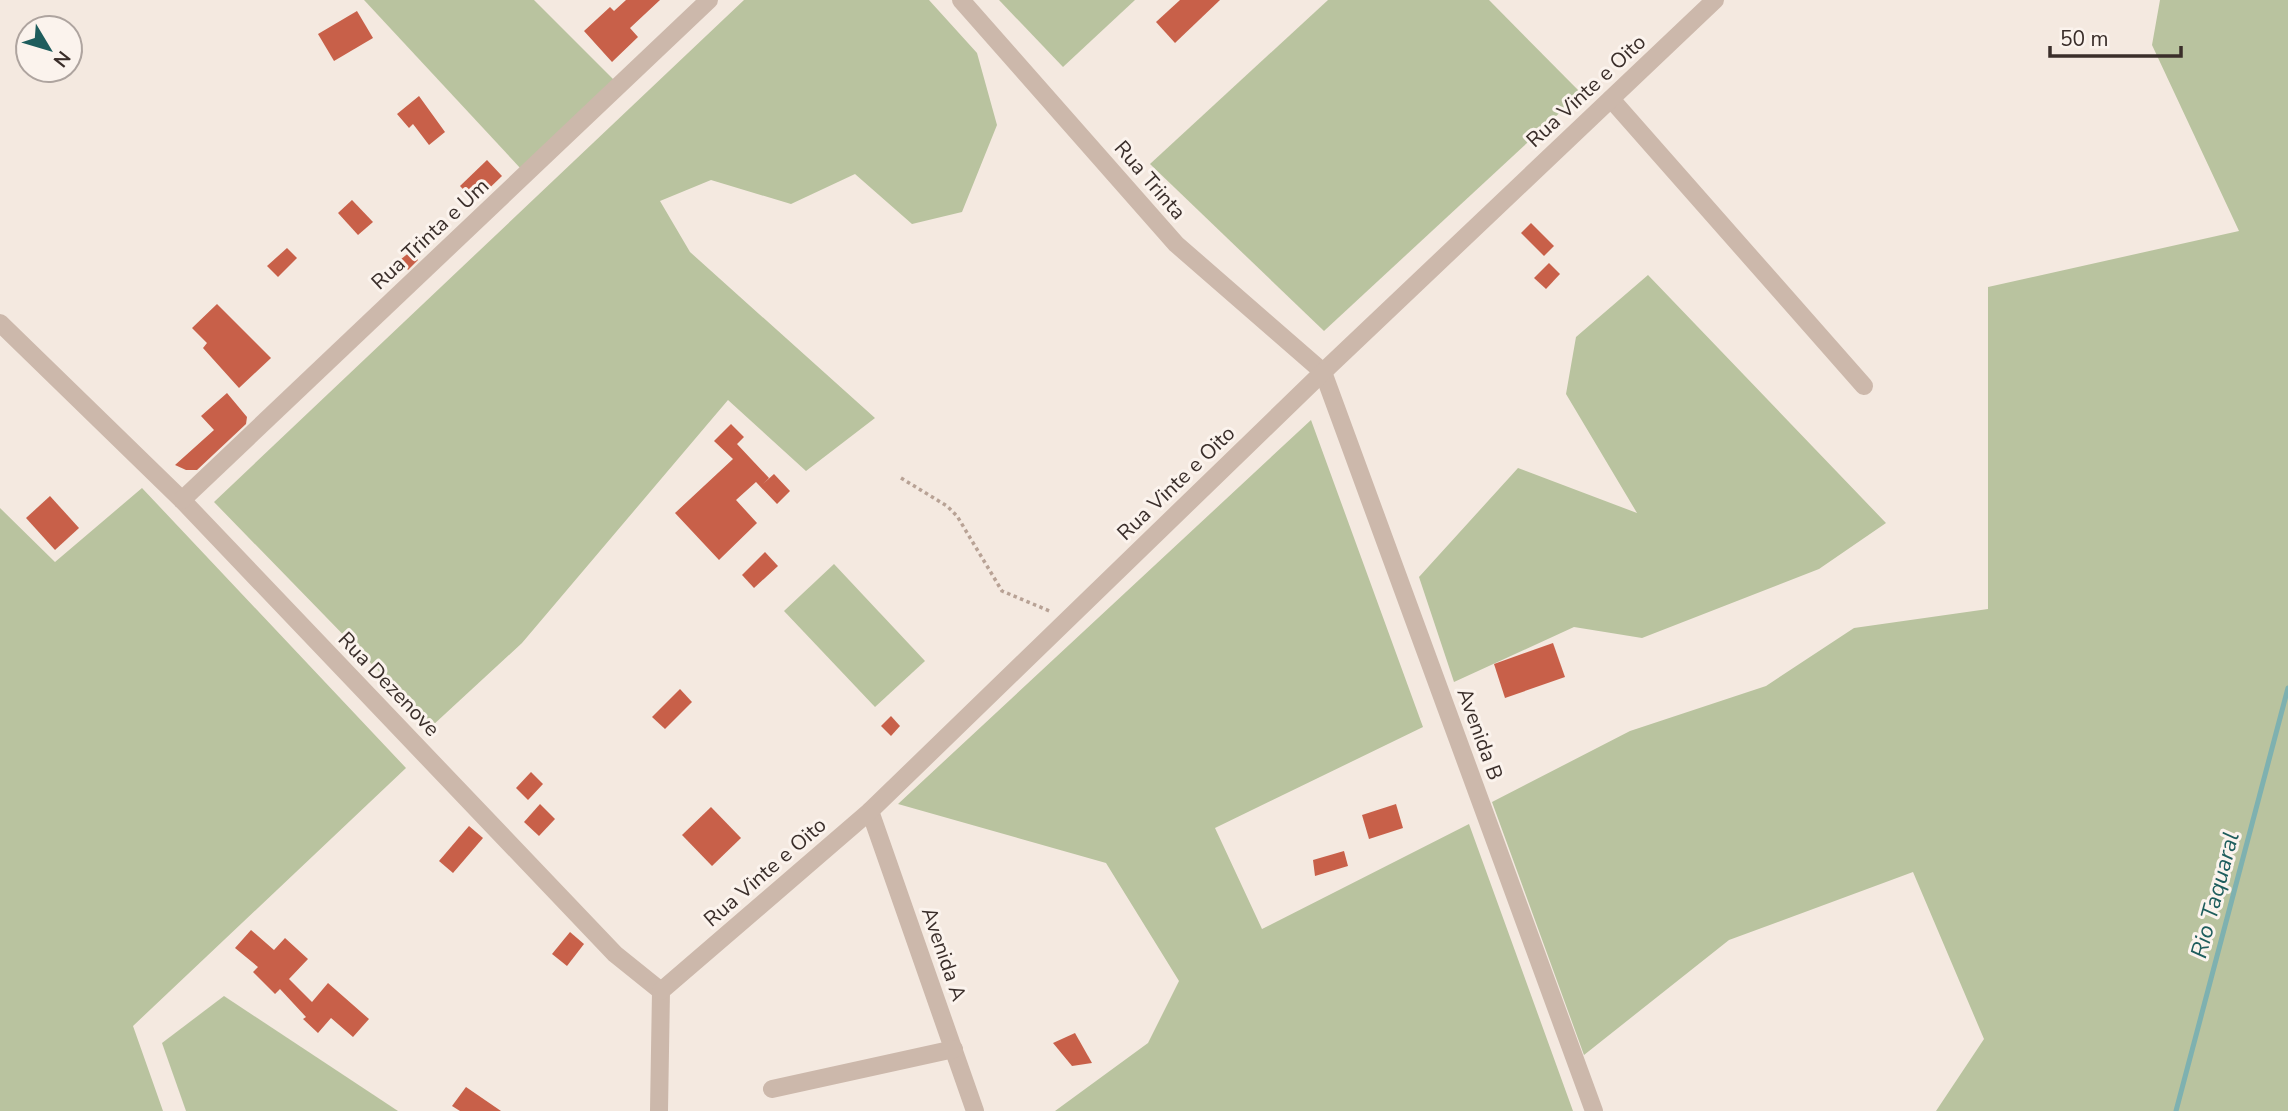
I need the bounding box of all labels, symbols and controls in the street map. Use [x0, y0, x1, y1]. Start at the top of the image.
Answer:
north arrow [14, 14, 84, 84]
scale bar [2050, 14, 2181, 58]
text: 50 m [2060, 25, 2109, 53]
street label: Rua Vinte e Oito [1520, 28, 1652, 154]
text: N [47, 45, 76, 72]
street label: Rua Trinta [1108, 135, 1192, 225]
street label: Rua Trinta e Um [365, 172, 495, 296]
street label: Rua Vinte e Oito [1111, 419, 1241, 547]
street label: Rua Dezenove [332, 626, 446, 742]
street label: Avenida B [1450, 684, 1510, 784]
street label: Rua Vinte e Oito [698, 811, 832, 933]
water label: Rio Taquaral [2183, 829, 2247, 961]
street label: Avenida A [915, 903, 973, 1005]

